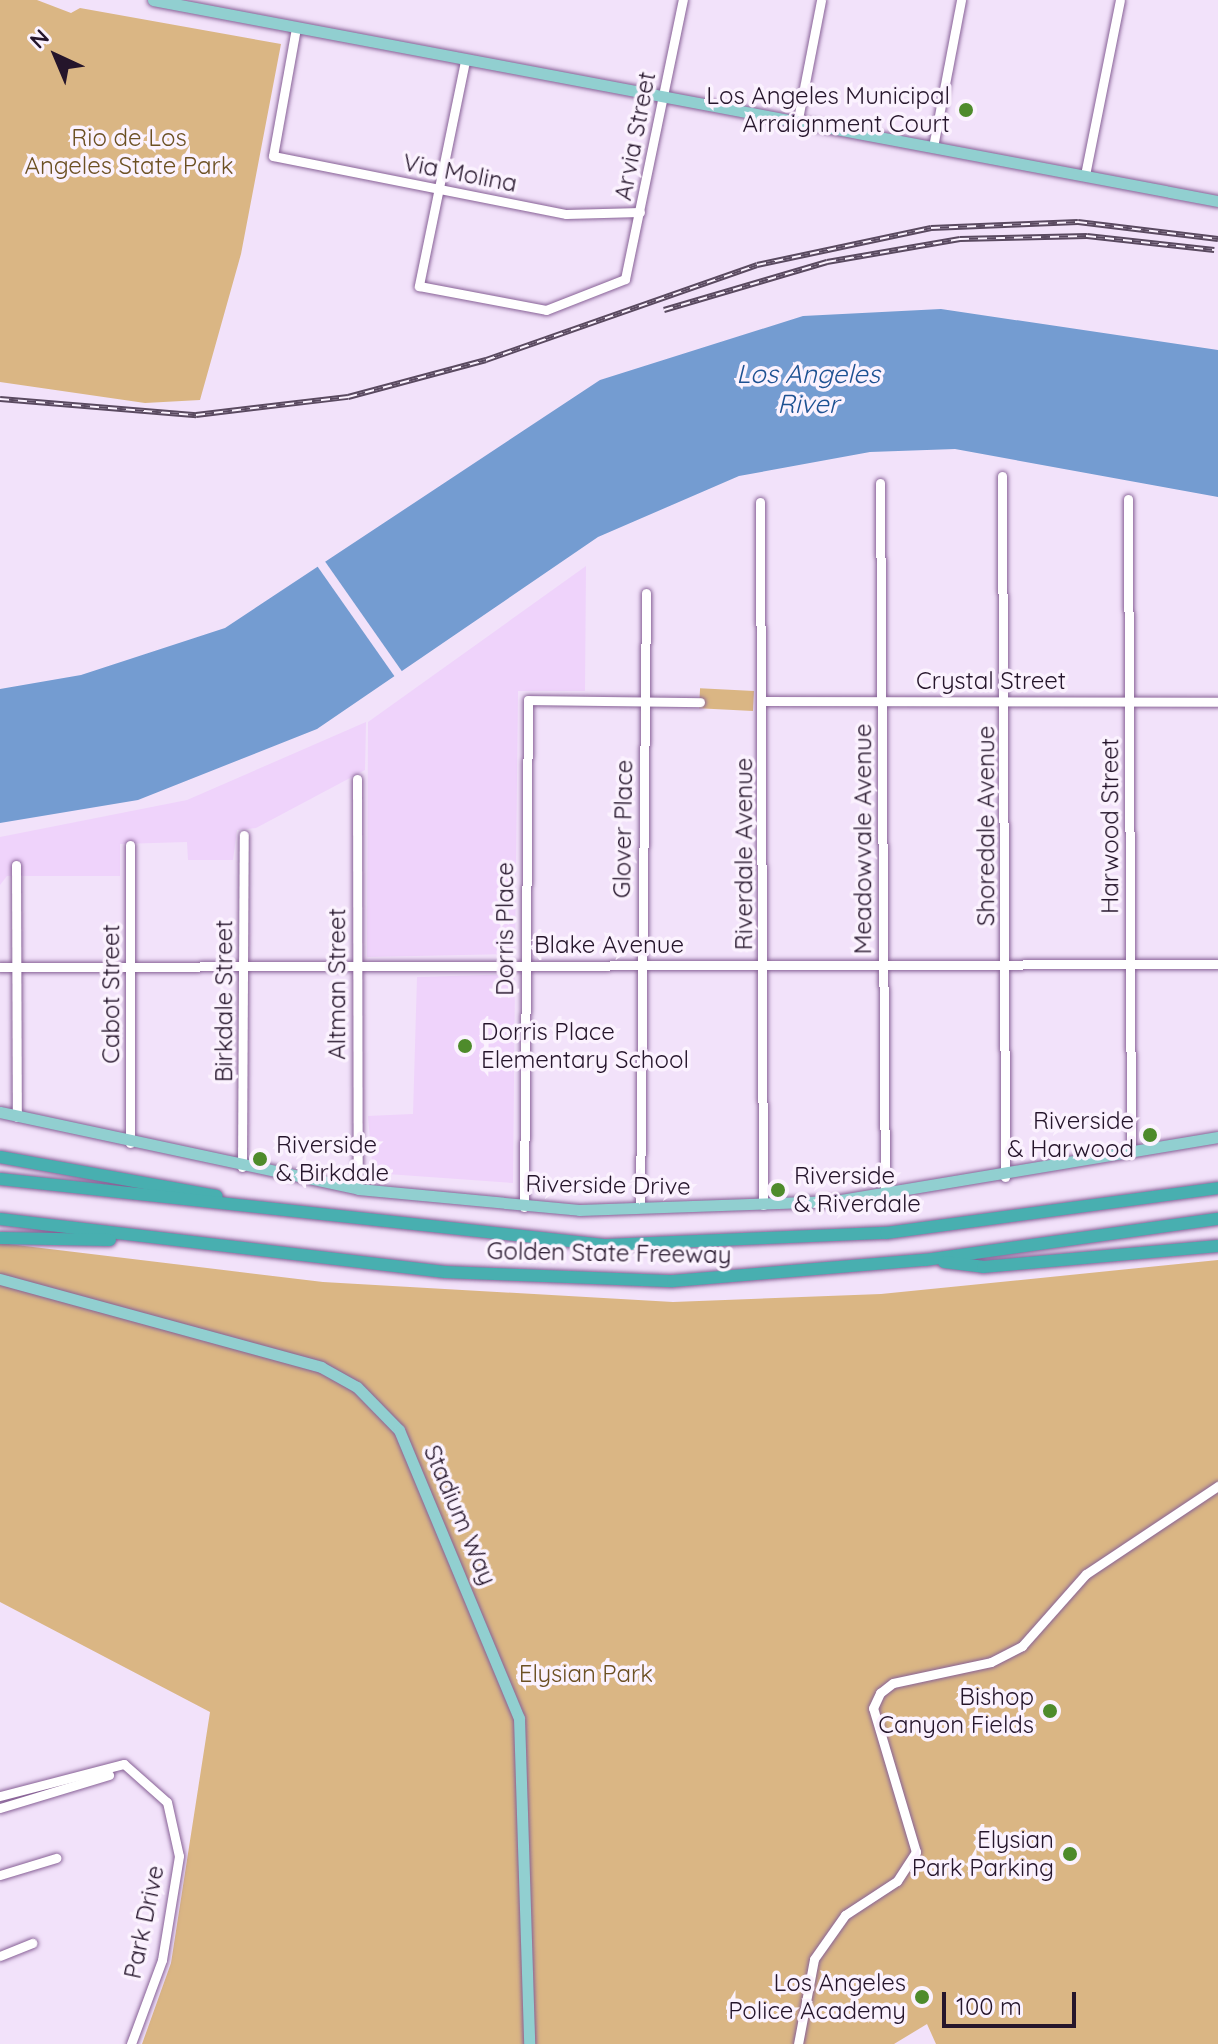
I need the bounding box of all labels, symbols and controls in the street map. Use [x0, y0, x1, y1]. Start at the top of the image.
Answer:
north arrow [16, 16, 96, 96]
text: N [24, 23, 55, 54]
street label: Arvia Street [608, 69, 662, 203]
place label: Los Angeles Municipal Arraignment Court [706, 82, 950, 138]
marker: Los Angeles Municipal Arraignment Court [957, 101, 975, 119]
park label: Rio de Los Angeles State Park [24, 124, 234, 180]
street label: Via Molina [401, 148, 519, 198]
water label: Los Angeles River [736, 358, 880, 420]
street label: Crystal Street [916, 667, 1066, 695]
street label: Meadowvale Avenue [849, 724, 877, 954]
street label: Shoredale Avenue [972, 726, 1000, 926]
street label: Harwood Street [1096, 738, 1124, 914]
street label: Riverdale Avenue [730, 758, 758, 950]
street label: Glover Place [607, 759, 639, 899]
street label: Dorris Place [491, 862, 519, 996]
street label: Altman Street [323, 908, 351, 1060]
street label: Birkdale Street [210, 920, 238, 1082]
street label: Cabot Street [97, 924, 125, 1064]
street label: Blake Avenue [534, 931, 684, 959]
place label: Dorris Place Elementary School [481, 1018, 689, 1074]
marker: Dorris Place Elementary School [456, 1037, 474, 1055]
place label: Riverside & Harwood [1007, 1107, 1134, 1163]
marker: Riverside & Harwood [1141, 1126, 1159, 1144]
place label: Riverside & Birkdale [276, 1131, 389, 1187]
marker: Riverside & Birkdale [251, 1150, 269, 1168]
place label: Riverside & Riverdale [794, 1162, 921, 1218]
street label: Riverside Drive [525, 1169, 691, 1201]
marker: Riverside & Riverdale [769, 1181, 787, 1199]
street label: Golden State Freeway [486, 1236, 732, 1270]
street label: Stadium Way [418, 1441, 502, 1589]
park label: Elysian Park [519, 1660, 653, 1688]
place label: Bishop Canyon Fields [878, 1683, 1034, 1739]
marker: Bishop Canyon Fields [1041, 1702, 1059, 1720]
place label: Elysian Park Parking [912, 1826, 1054, 1882]
marker: Elysian Park Parking [1061, 1845, 1079, 1863]
street label: Park Drive [118, 1863, 170, 1981]
place label: Los Angeles Police Academy [728, 1969, 906, 2025]
scale bar [946, 1976, 1080, 2026]
marker: Los Angeles Police Academy [913, 1988, 931, 2006]
text: 100 m [956, 1991, 1022, 2021]

